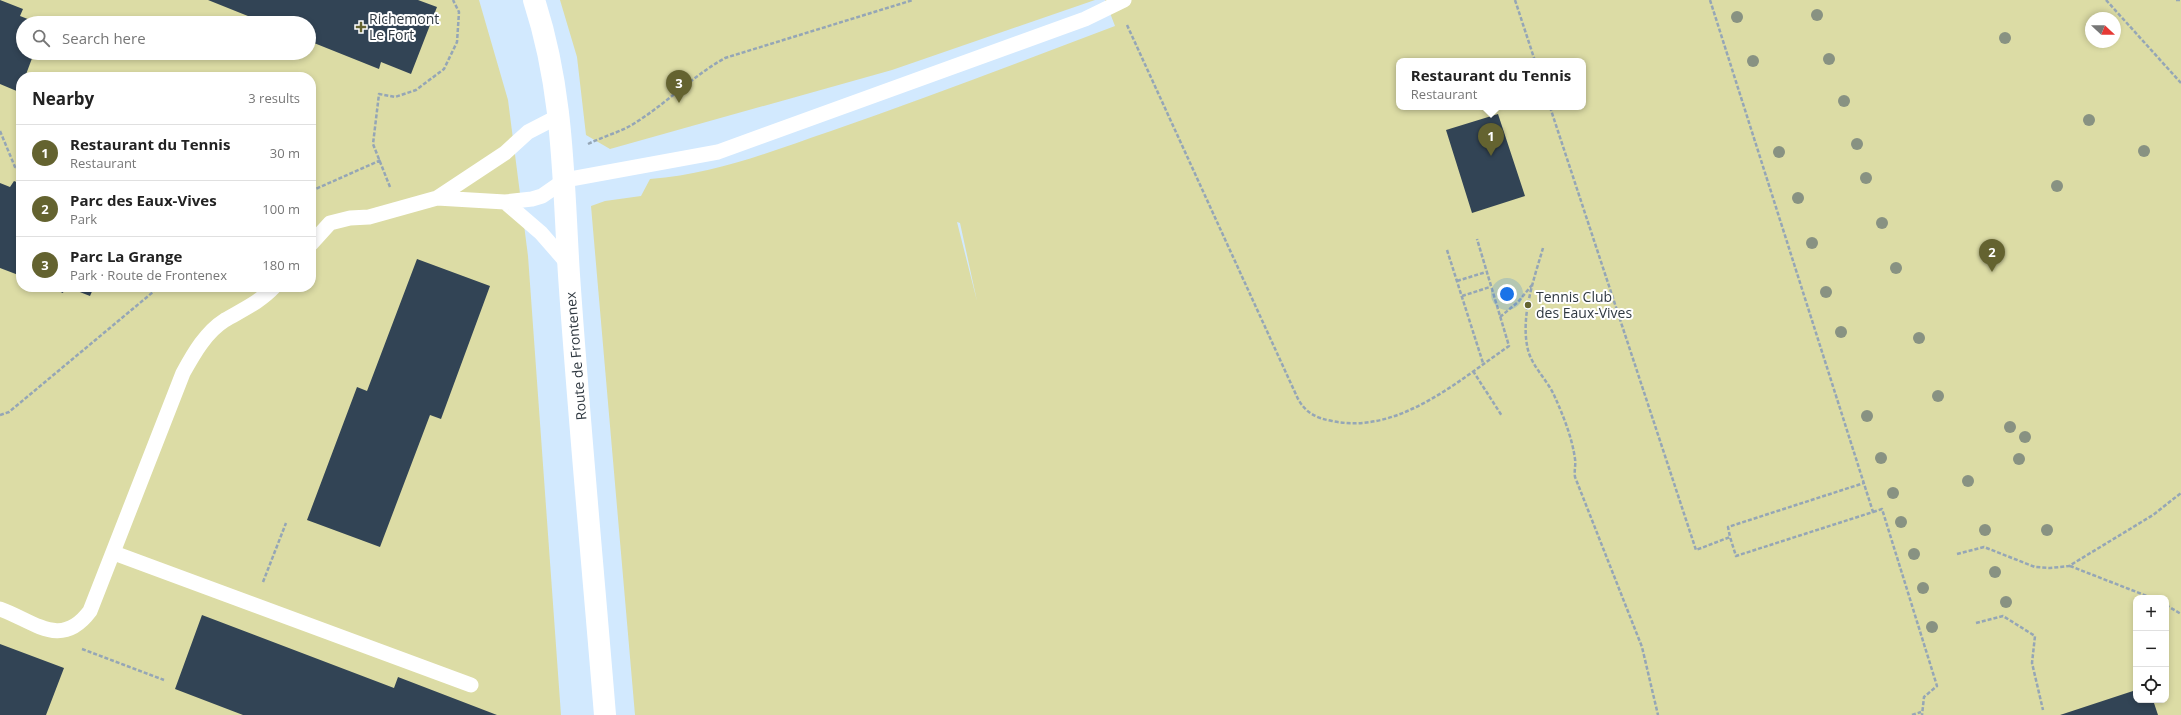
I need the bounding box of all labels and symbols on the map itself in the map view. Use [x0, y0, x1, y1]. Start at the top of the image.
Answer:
place label: Richemont Le Fort [369, 9, 439, 44]
north arrow [2085, 12, 2121, 48]
marker: Richemont Le Fort [356, 22, 366, 32]
pin: 3 [666, 70, 692, 103]
pin: 1 [1478, 123, 1504, 156]
pin: 2 [1979, 239, 2005, 272]
your location [1497, 284, 1517, 304]
place label: Tennis Club des Eaux-Vives [1536, 287, 1632, 322]
street label: Route de Frontenex [560, 290, 591, 421]
marker: Tennis Club des Eaux-Vives [1523, 300, 1533, 310]

